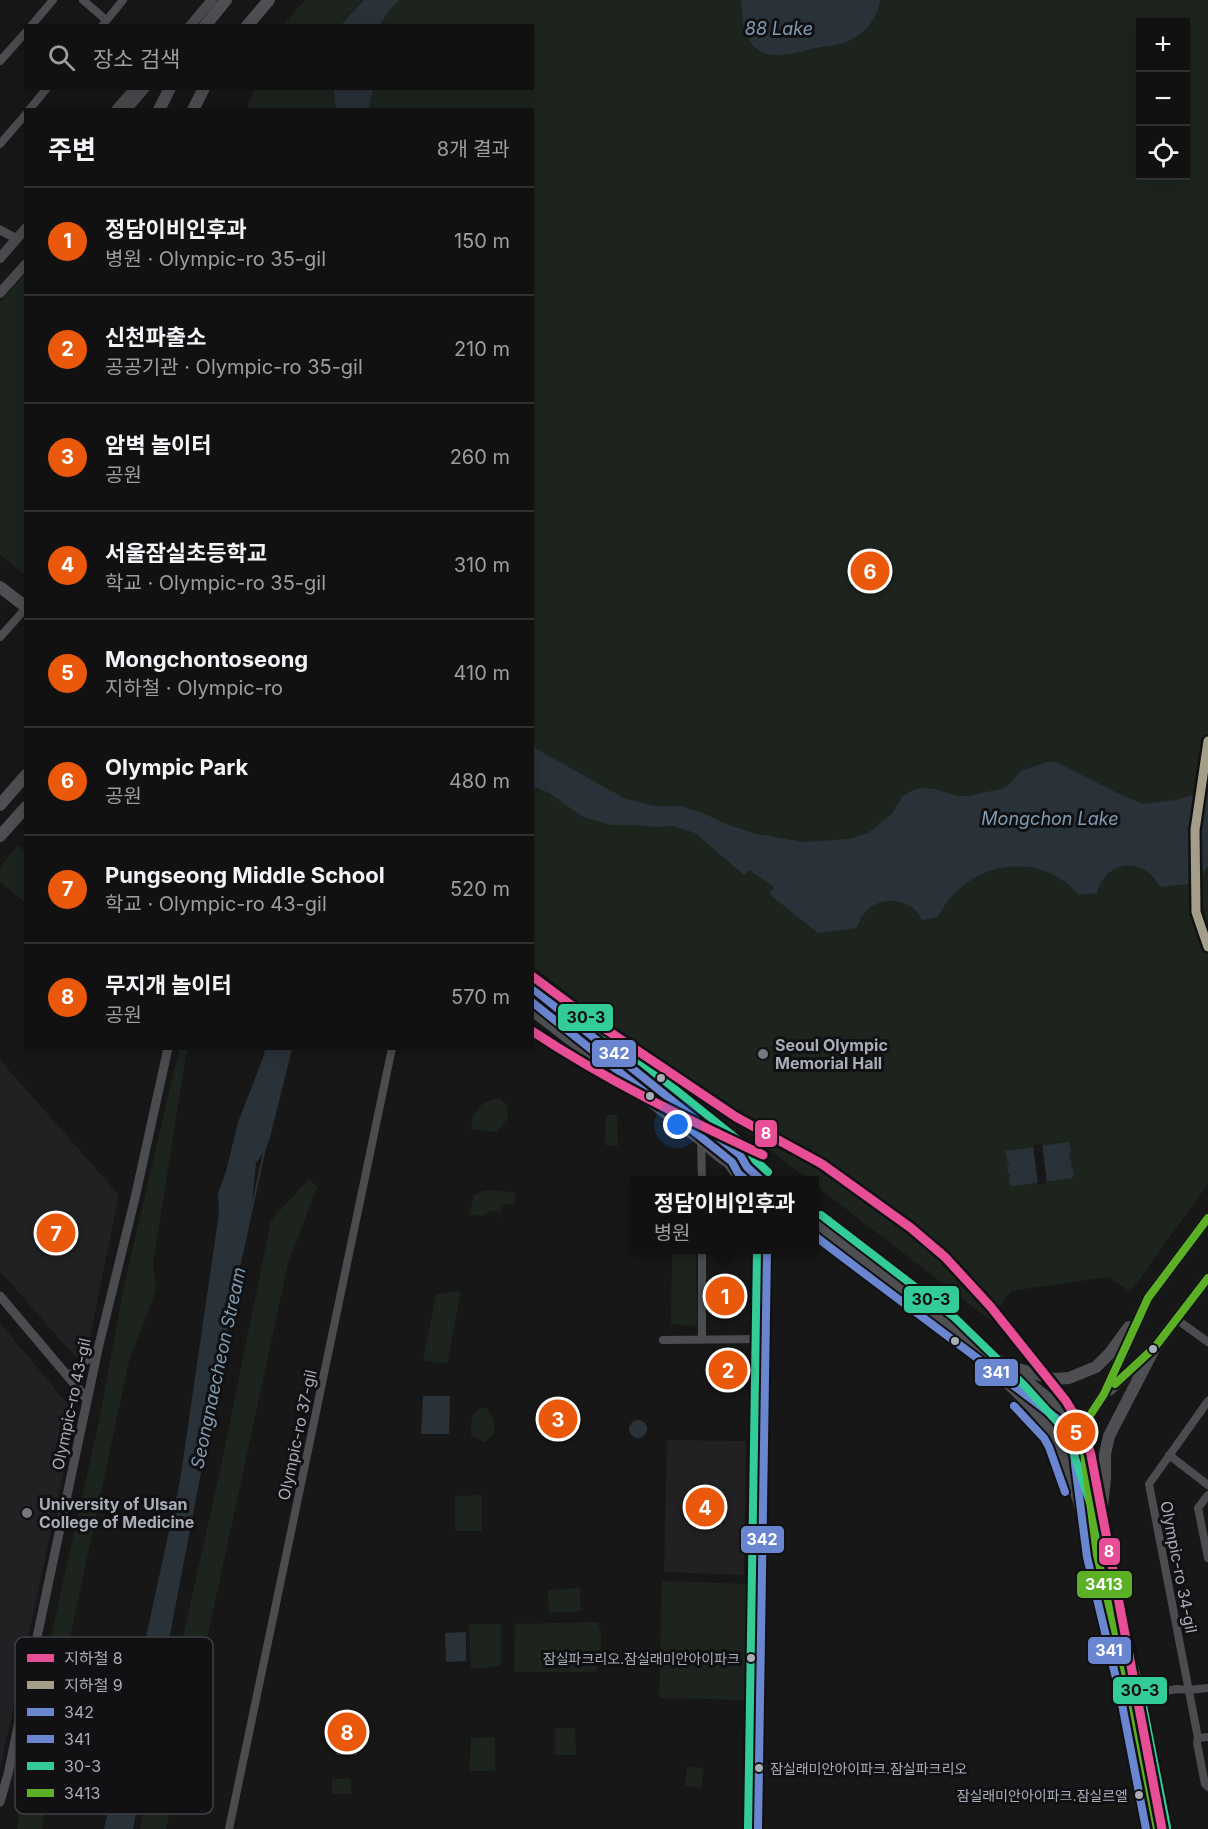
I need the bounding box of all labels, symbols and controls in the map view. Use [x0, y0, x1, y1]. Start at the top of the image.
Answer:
water label: 88 Lake [745, 18, 813, 39]
map controls [1136, 18, 1190, 180]
button: + [1136, 18, 1190, 72]
search box [24, 24, 534, 90]
icon: search [45, 41, 78, 74]
text: 장소 검색 [93, 46, 180, 72]
button: − [1136, 72, 1190, 126]
button: locate [1136, 126, 1190, 180]
text: 주변 [48, 134, 96, 165]
text: 8개 결과 [437, 137, 510, 161]
text: 정담이비인후과 [105, 216, 247, 242]
text: 1 [63, 229, 72, 253]
text: 150 m [454, 229, 510, 253]
text: 병원 · Olympic-ro 35-gil [105, 247, 326, 271]
text: 신천파출소 [105, 324, 206, 350]
text: 2 [61, 337, 74, 361]
text: 210 m [454, 337, 510, 361]
text: 공공기관 · Olympic-ro 35-gil [105, 355, 363, 379]
text: 암벽 놀이터 [105, 432, 211, 458]
text: 3 [61, 445, 74, 469]
text: 260 m [450, 445, 510, 469]
text: 공원 [105, 463, 142, 487]
text: 서울잠실초등학교 [105, 540, 267, 566]
pin: 6 [850, 548, 890, 594]
text: 4 [61, 553, 74, 577]
text: 310 m [454, 553, 510, 577]
text: 학교 · Olympic-ro 35-gil [105, 571, 326, 595]
text: Mongchontoseong [105, 646, 308, 672]
text: 5 [61, 661, 74, 685]
text: 410 m [454, 661, 510, 685]
text: 지하철 · Olympic-ro [105, 676, 283, 700]
text: Olympic Park [105, 754, 248, 780]
text: 6 [61, 769, 74, 793]
text: 480 m [449, 769, 510, 793]
text: 공원 [105, 784, 142, 808]
water label: Mongchon Lake [981, 808, 1119, 829]
text: Pungseong Middle School [105, 862, 385, 888]
text: 7 [62, 877, 73, 901]
text: 520 m [450, 877, 510, 901]
text: 학교 · Olympic-ro 43-gil [105, 892, 327, 916]
text: 무지개 놀이터 [105, 972, 232, 998]
text: 8 [61, 985, 74, 1009]
text: 570 m [451, 985, 510, 1009]
text: 공원 [105, 1003, 142, 1027]
line badge: 30-3 [557, 1003, 614, 1032]
text: 30-3 [567, 1007, 605, 1027]
place label: Seoul Olympic Memorial Hall [775, 1035, 888, 1073]
line badge: 342 [591, 1039, 637, 1068]
text: 342 [598, 1043, 630, 1063]
marker: Seoul Olympic Memorial Hall [756, 1047, 770, 1061]
unlabelled marker [655, 1072, 667, 1084]
unlabelled marker [644, 1090, 656, 1102]
your location [663, 1110, 692, 1139]
line badge: 8 [754, 1119, 778, 1148]
text: 8 [761, 1123, 771, 1143]
popup [630, 1176, 819, 1254]
text: 정담이비인후과 [654, 1190, 795, 1216]
pin: 7 [36, 1210, 76, 1256]
text: 병원 [654, 1221, 690, 1245]
water label: Seongnaecheon Stream [186, 1265, 250, 1471]
pin: 1 [706, 1274, 744, 1318]
line badge: 30-3 [903, 1285, 960, 1314]
text: 30-3 [912, 1289, 950, 1309]
unlabelled marker [949, 1335, 961, 1347]
street label: Olympic-ro 43-gil [47, 1336, 95, 1472]
unlabelled marker [1147, 1343, 1159, 1355]
pin: 2 [708, 1348, 748, 1392]
line badge: 341 [974, 1358, 1019, 1387]
text: 341 [982, 1362, 1010, 1382]
street label: Olympic-ro 37-gil [273, 1368, 321, 1502]
pin: 3 [538, 1396, 578, 1442]
pin: 5 [1056, 1410, 1096, 1454]
pin: 4 [686, 1484, 724, 1530]
place label: University of Ulsan College of Medicine [39, 1494, 194, 1532]
street label: Olympic-ro 34-gil [1156, 1499, 1202, 1635]
marker: University of Ulsan College of Medicine [20, 1506, 34, 1520]
line badge: 342 [740, 1525, 785, 1554]
text: 342 [746, 1529, 778, 1549]
line badge: 8 [1098, 1537, 1121, 1566]
text: 8 [1104, 1541, 1114, 1561]
line badge: 3413 [1076, 1570, 1133, 1599]
text: 3413 [1085, 1574, 1123, 1594]
line badge: 341 [1087, 1636, 1132, 1665]
legend [15, 1637, 213, 1814]
text: 341 [1095, 1640, 1123, 1660]
text: 지하철 8 [64, 1648, 123, 1668]
place label: 잠실파크리오.잠실래미안아이파크 [543, 1650, 740, 1667]
marker: 잠실파크리오.잠실래미안아이파크 [745, 1652, 757, 1664]
text: 지하철 9 [64, 1675, 123, 1695]
line badge: 30-3 [1112, 1676, 1168, 1705]
text: 30-3 [1121, 1680, 1159, 1700]
text: 342 [64, 1702, 94, 1722]
pin: 8 [328, 1710, 366, 1754]
text: 341 [64, 1729, 90, 1749]
text: 30-3 [64, 1756, 101, 1776]
place label: 잠실래미안아이파크.잠실파크리오 [770, 1760, 967, 1777]
marker: 잠실래미안아이파크.잠실파크리오 [753, 1762, 765, 1774]
text: 3413 [64, 1783, 100, 1803]
place label: 잠실래미안아이파크.잠실르엘 [957, 1787, 1128, 1804]
marker: 잠실래미안아이파크.잠실르엘 [1133, 1789, 1145, 1801]

